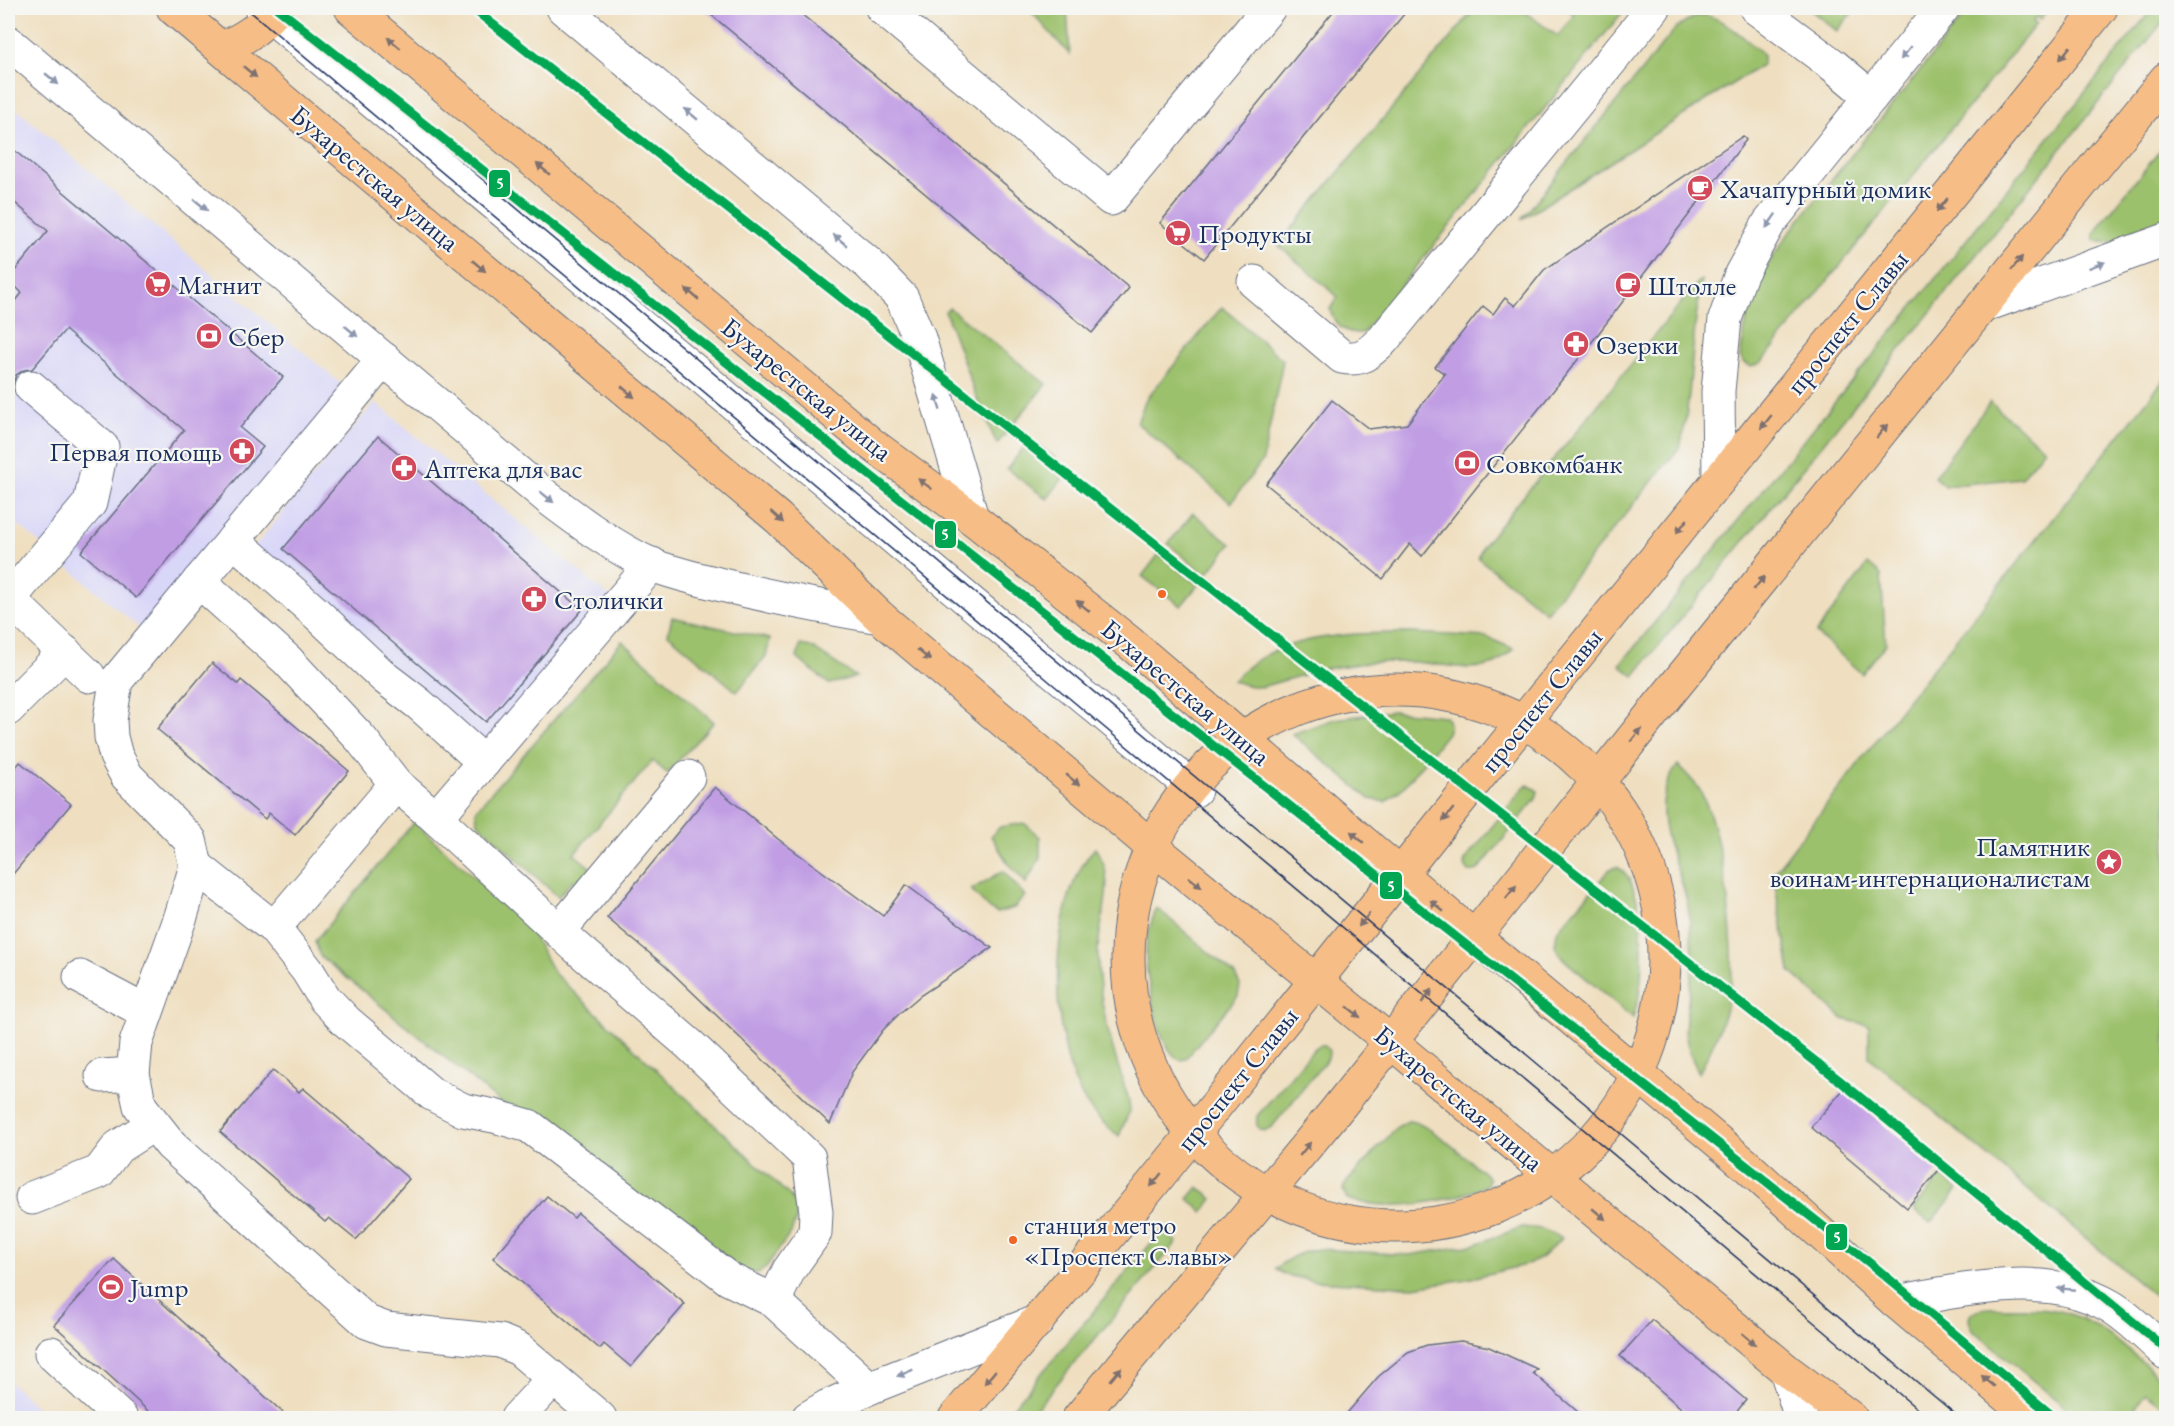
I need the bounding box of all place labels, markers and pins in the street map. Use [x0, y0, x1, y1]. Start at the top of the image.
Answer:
place label: Хачапурный домик [1719, 171, 1931, 206]
cafe icon: Хачапурный домик [1685, 173, 1715, 203]
place label: Продукты [1198, 216, 1312, 251]
supermarket icon: Продукты [1163, 218, 1193, 248]
place label: Магнит [178, 267, 262, 302]
place label: Штолле [1648, 268, 1736, 303]
supermarket icon: Магнит [143, 269, 173, 299]
cafe icon: Штолле [1613, 270, 1643, 300]
place label: Сбер [228, 319, 284, 354]
bank icon: Сбер [194, 321, 224, 351]
place label: Озерки [1596, 327, 1679, 362]
pharmacy icon: Озерки [1561, 329, 1591, 359]
place label: Первая помощь [49, 434, 222, 469]
pharmacy icon: Первая помощь [227, 436, 257, 466]
place label: Совкомбанк [1486, 446, 1622, 481]
bank icon: Совкомбанк [1452, 448, 1482, 478]
place label: Аптека для вас [423, 451, 583, 486]
pharmacy icon: Аптека для вас [389, 453, 419, 483]
place label: Столички [554, 582, 663, 617]
pharmacy icon: Столички [519, 584, 549, 614]
unlabelled marker [1156, 588, 1168, 600]
place label: Памятник воинам-интернационалистам [1770, 829, 2090, 895]
place icon: Памятник воинам-интернационалистам [2094, 847, 2124, 877]
place label: станция метро «Проспект Славы» [1024, 1208, 1233, 1273]
marker: станция метро «Проспект Славы» [1007, 1234, 1019, 1246]
place label: Jump [128, 1270, 188, 1305]
sports icon: Jump [96, 1272, 126, 1302]

